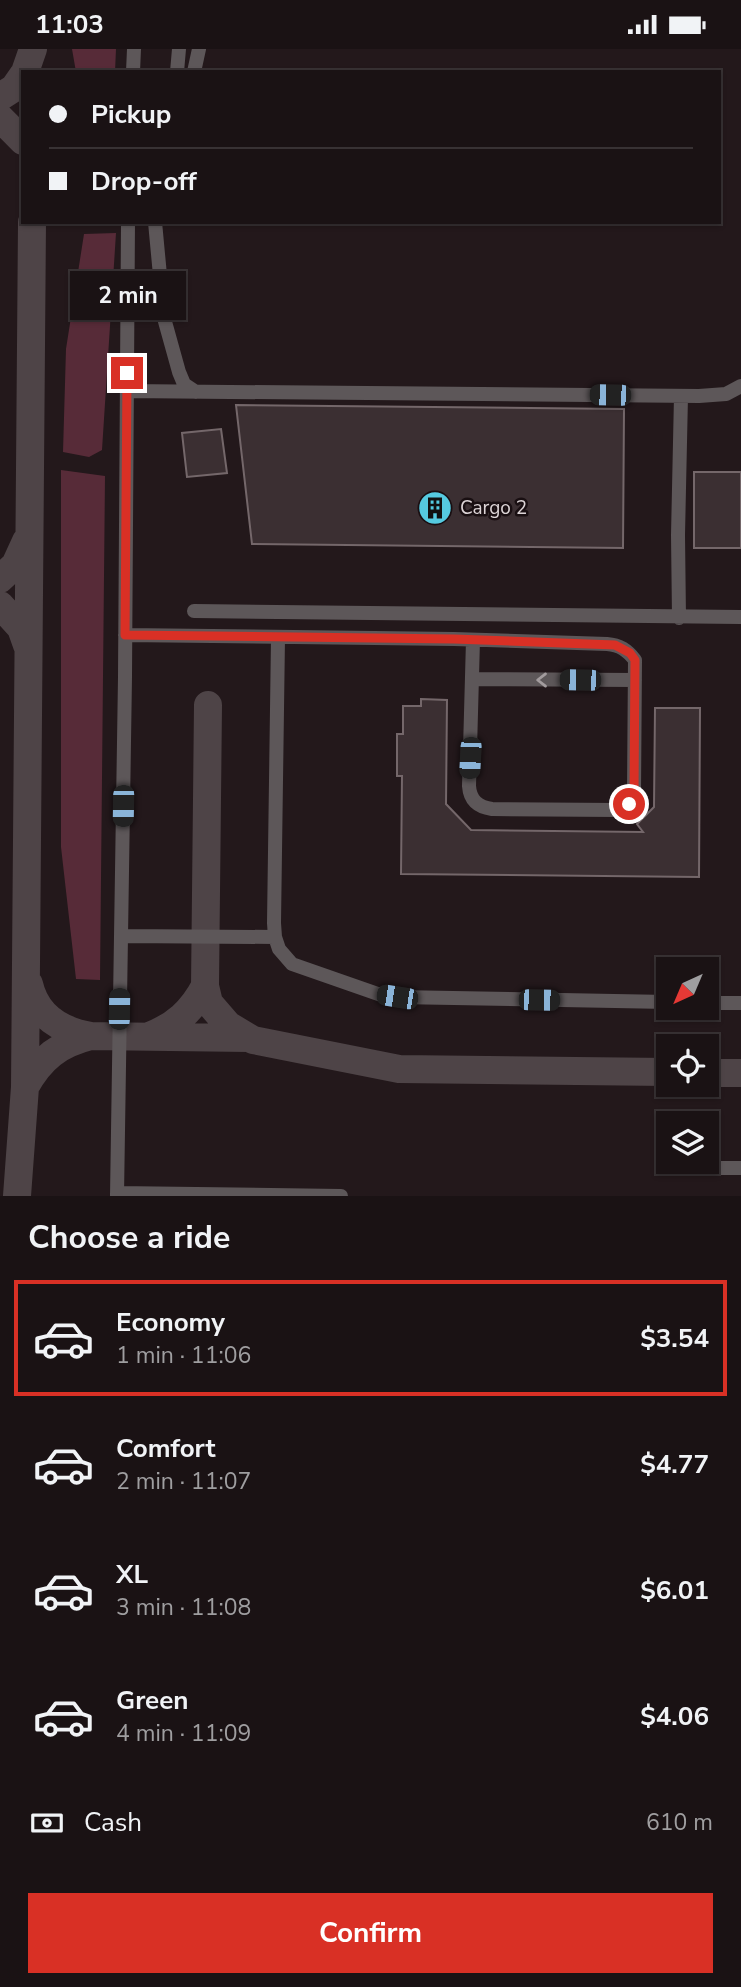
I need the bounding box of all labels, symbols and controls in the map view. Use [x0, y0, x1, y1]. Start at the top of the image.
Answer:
text: 11:03 [35, 7, 104, 42]
text: Pickup [91, 97, 171, 132]
text: Drop-off [91, 164, 197, 199]
callout: 2 min [69, 271, 185, 321]
text: 2 min [98, 280, 158, 311]
route end [111, 357, 143, 389]
car [589, 384, 632, 406]
building icon: Cargo 2 [416, 489, 454, 527]
place label: Cargo 2 [460, 495, 527, 521]
car [559, 669, 602, 691]
one-way arrow [536, 672, 547, 688]
car [459, 736, 482, 780]
car [113, 785, 134, 827]
route start [613, 788, 645, 820]
north arrow [656, 957, 719, 1020]
map controls [656, 957, 719, 1174]
car [375, 983, 420, 1011]
car [109, 988, 130, 1030]
car [518, 989, 561, 1011]
button: locate [656, 1034, 719, 1097]
button: layers [656, 1111, 719, 1174]
text: Choose a ride [28, 1216, 230, 1259]
text: Economy [116, 1305, 225, 1340]
icon: car [32, 1307, 95, 1370]
text: $3.54 [640, 1321, 709, 1356]
text: 1 min · 11:06 [116, 1340, 251, 1371]
text: Comfort [116, 1431, 216, 1466]
icon: car [32, 1433, 95, 1496]
text: $4.77 [640, 1447, 709, 1482]
text: 2 min · 11:07 [116, 1466, 251, 1497]
text: XL [116, 1557, 148, 1592]
icon: car [32, 1559, 95, 1622]
text: $6.01 [640, 1573, 709, 1608]
text: 3 min · 11:08 [116, 1592, 251, 1623]
text: Green [116, 1683, 189, 1718]
icon: car [32, 1685, 95, 1748]
text: $4.06 [640, 1699, 709, 1734]
text: 4 min · 11:09 [116, 1718, 251, 1749]
icon: cash [28, 1804, 66, 1842]
text: Cash [84, 1805, 142, 1840]
text: 610 m [646, 1807, 713, 1838]
button: Confirm [28, 1893, 713, 1973]

